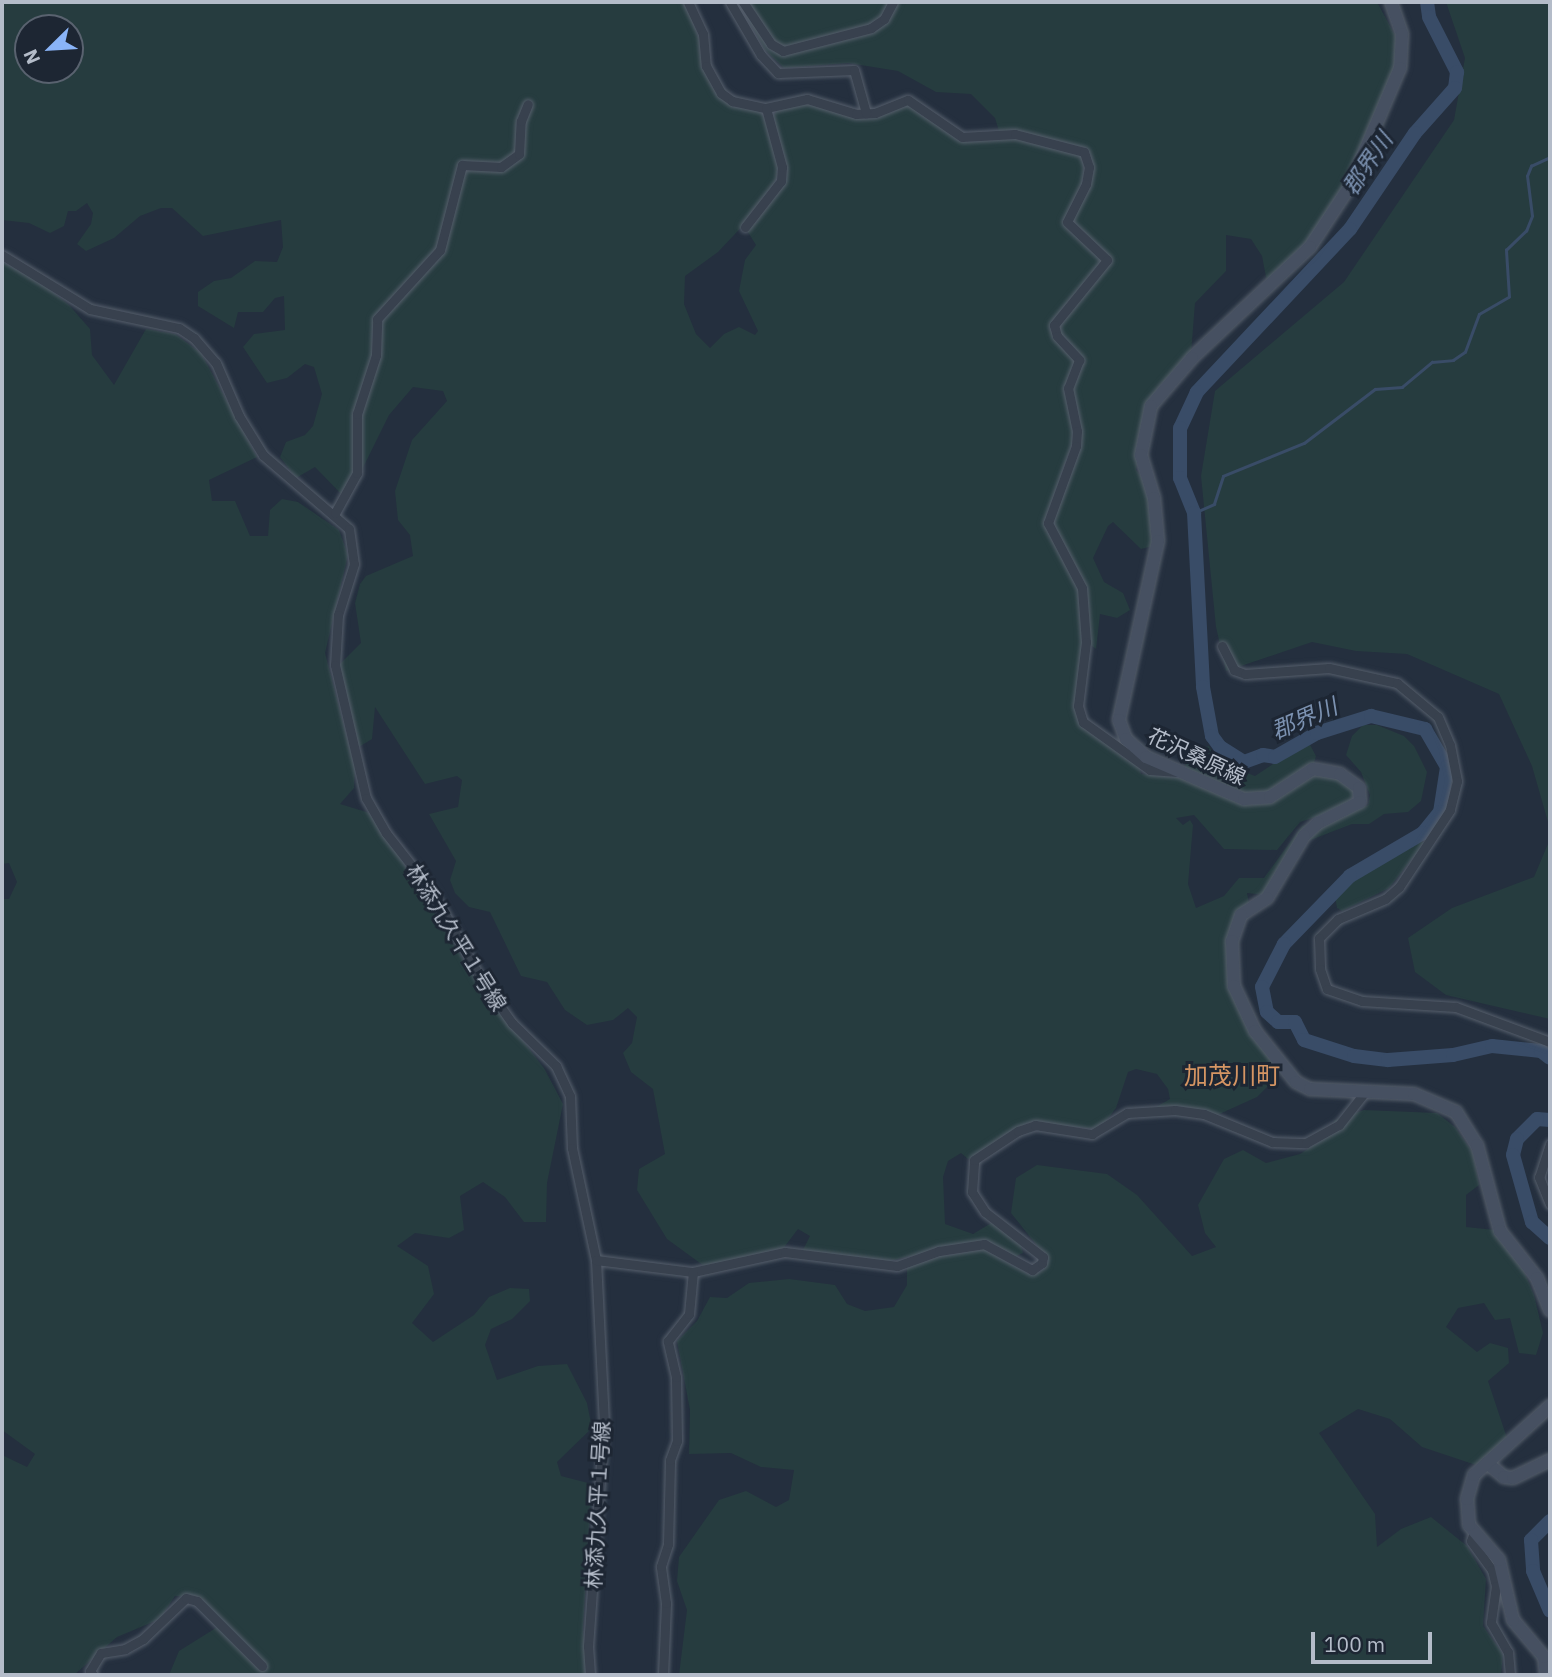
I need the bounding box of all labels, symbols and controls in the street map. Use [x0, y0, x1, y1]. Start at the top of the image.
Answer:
north arrow [14, 14, 84, 84]
text: N [18, 46, 45, 68]
water label: 郡界川 [1336, 127, 1398, 199]
water label: 郡界川 [1267, 692, 1341, 744]
street label: 花沢桑原線 [1144, 722, 1250, 790]
street label: 林添九久平１号線 [402, 859, 512, 1015]
district label: 加茂川町 [1184, 1062, 1280, 1090]
street label: 林添九久平１号線 [580, 1420, 614, 1590]
scale bar [1314, 1618, 1435, 1662]
text: 100 m [1324, 1630, 1385, 1658]

